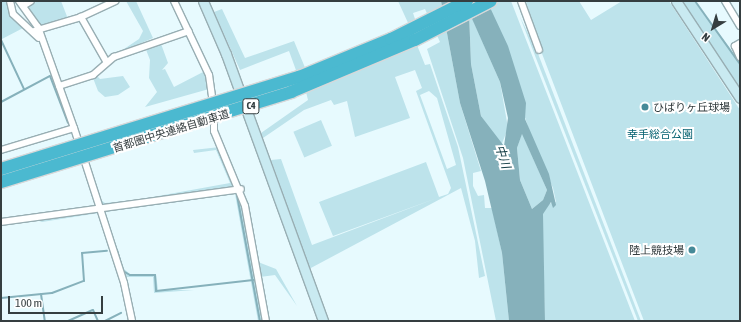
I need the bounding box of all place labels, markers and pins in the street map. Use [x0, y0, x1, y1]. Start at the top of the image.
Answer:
place label: ひばりヶ丘球場 [653, 100, 730, 114]
marker: ひばりヶ丘球場 [640, 102, 650, 112]
place label: 陸上競技場 [629, 243, 684, 257]
marker: 陸上競技場 [687, 245, 697, 255]

